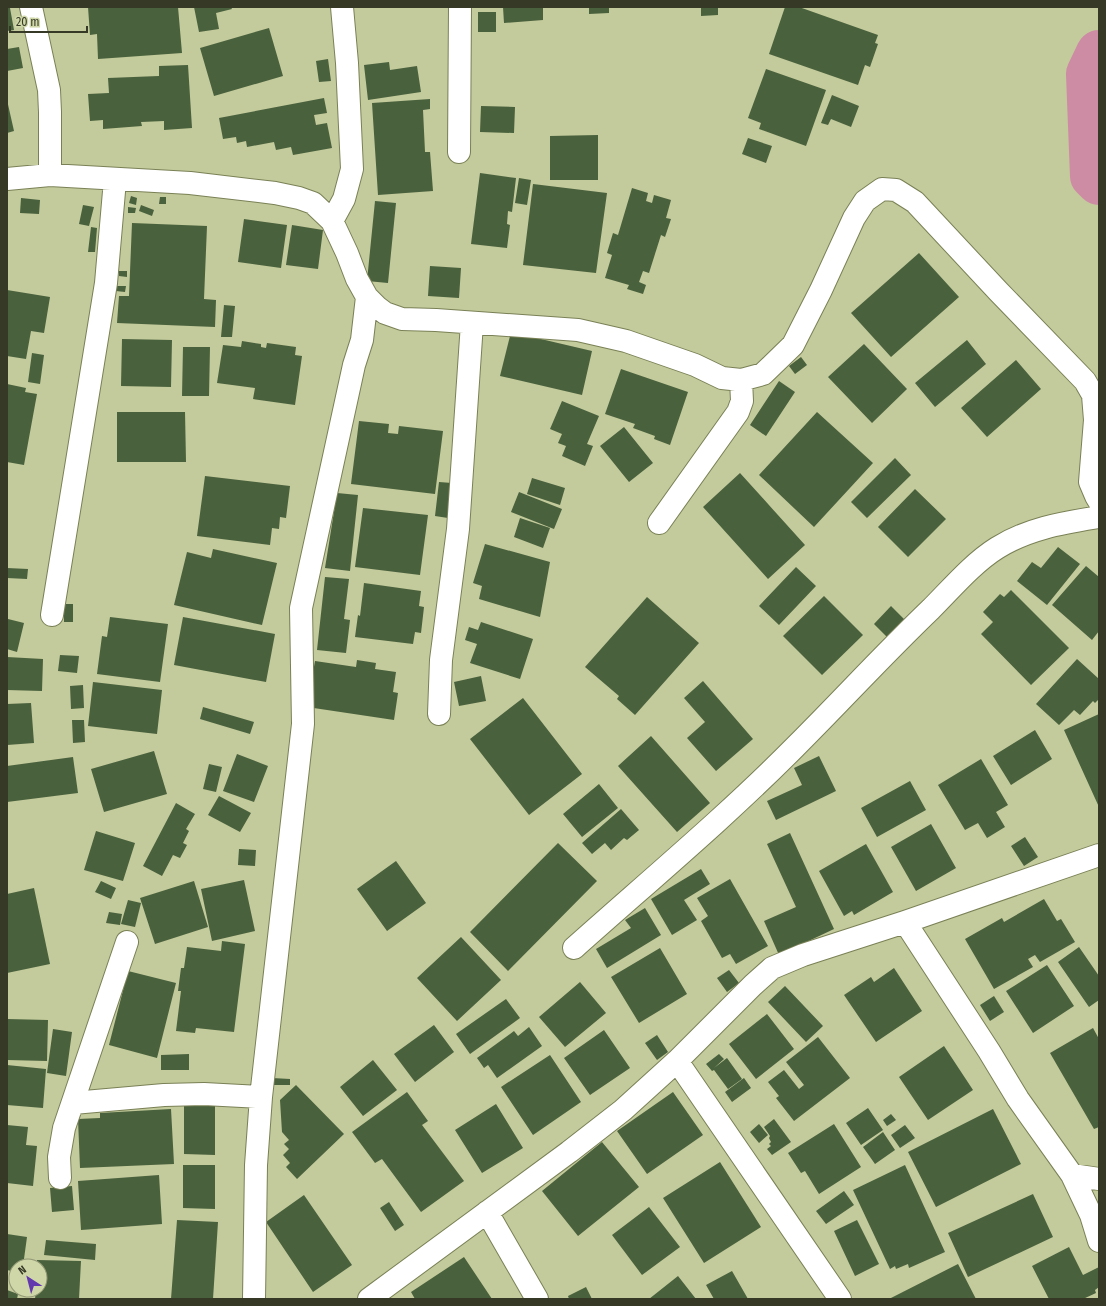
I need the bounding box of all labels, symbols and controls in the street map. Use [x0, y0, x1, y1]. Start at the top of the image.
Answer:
scale bar [10, 8, 87, 34]
text: 20 m [16, 15, 40, 29]
north arrow [8, 1258, 48, 1298]
text: N [16, 1263, 29, 1278]

